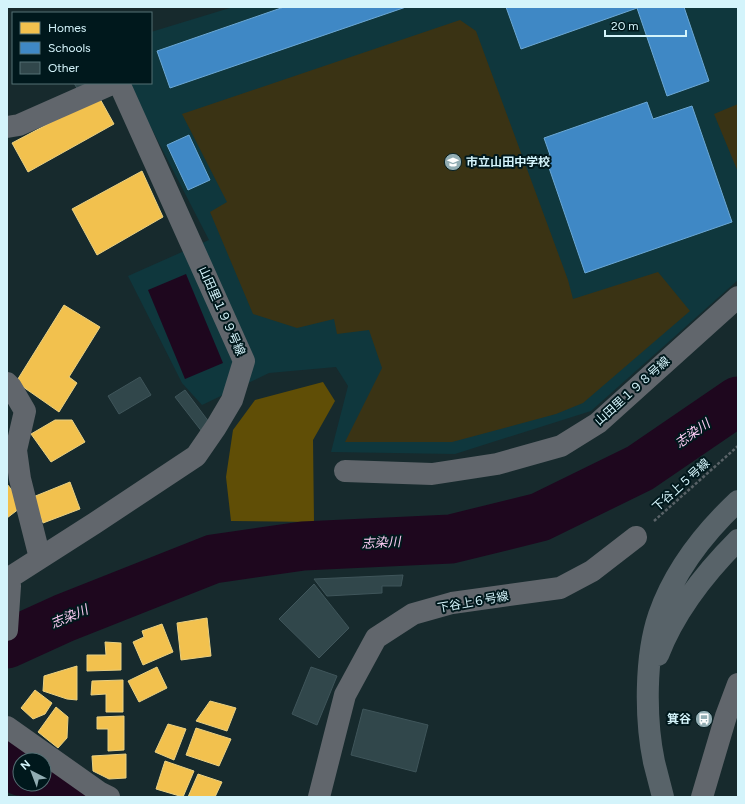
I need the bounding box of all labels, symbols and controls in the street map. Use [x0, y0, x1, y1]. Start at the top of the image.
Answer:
legend [12, 12, 152, 84]
scale bar [605, 12, 686, 38]
text: 20 m [611, 19, 639, 33]
text: Homes [48, 21, 87, 35]
text: Schools [48, 41, 91, 55]
text: Other [48, 61, 79, 75]
school or university icon: 市立山田中学校 [443, 152, 463, 172]
place label: 市立山田中学校 [466, 155, 550, 169]
street label: 山田里１９９号線 [196, 264, 248, 358]
street label: 山田里１９８号線 [592, 354, 672, 428]
water label: 志染川 [672, 415, 714, 451]
street label: 下谷上５号線 [650, 456, 712, 514]
water label: 志染川 [361, 534, 403, 551]
street label: 下谷上６号線 [436, 589, 510, 615]
water label: 志染川 [48, 601, 92, 631]
bus stop icon: 箕谷 [694, 709, 714, 729]
place label: 箕谷 [667, 712, 691, 726]
north arrow [12, 752, 52, 792]
text: N [18, 757, 33, 773]

